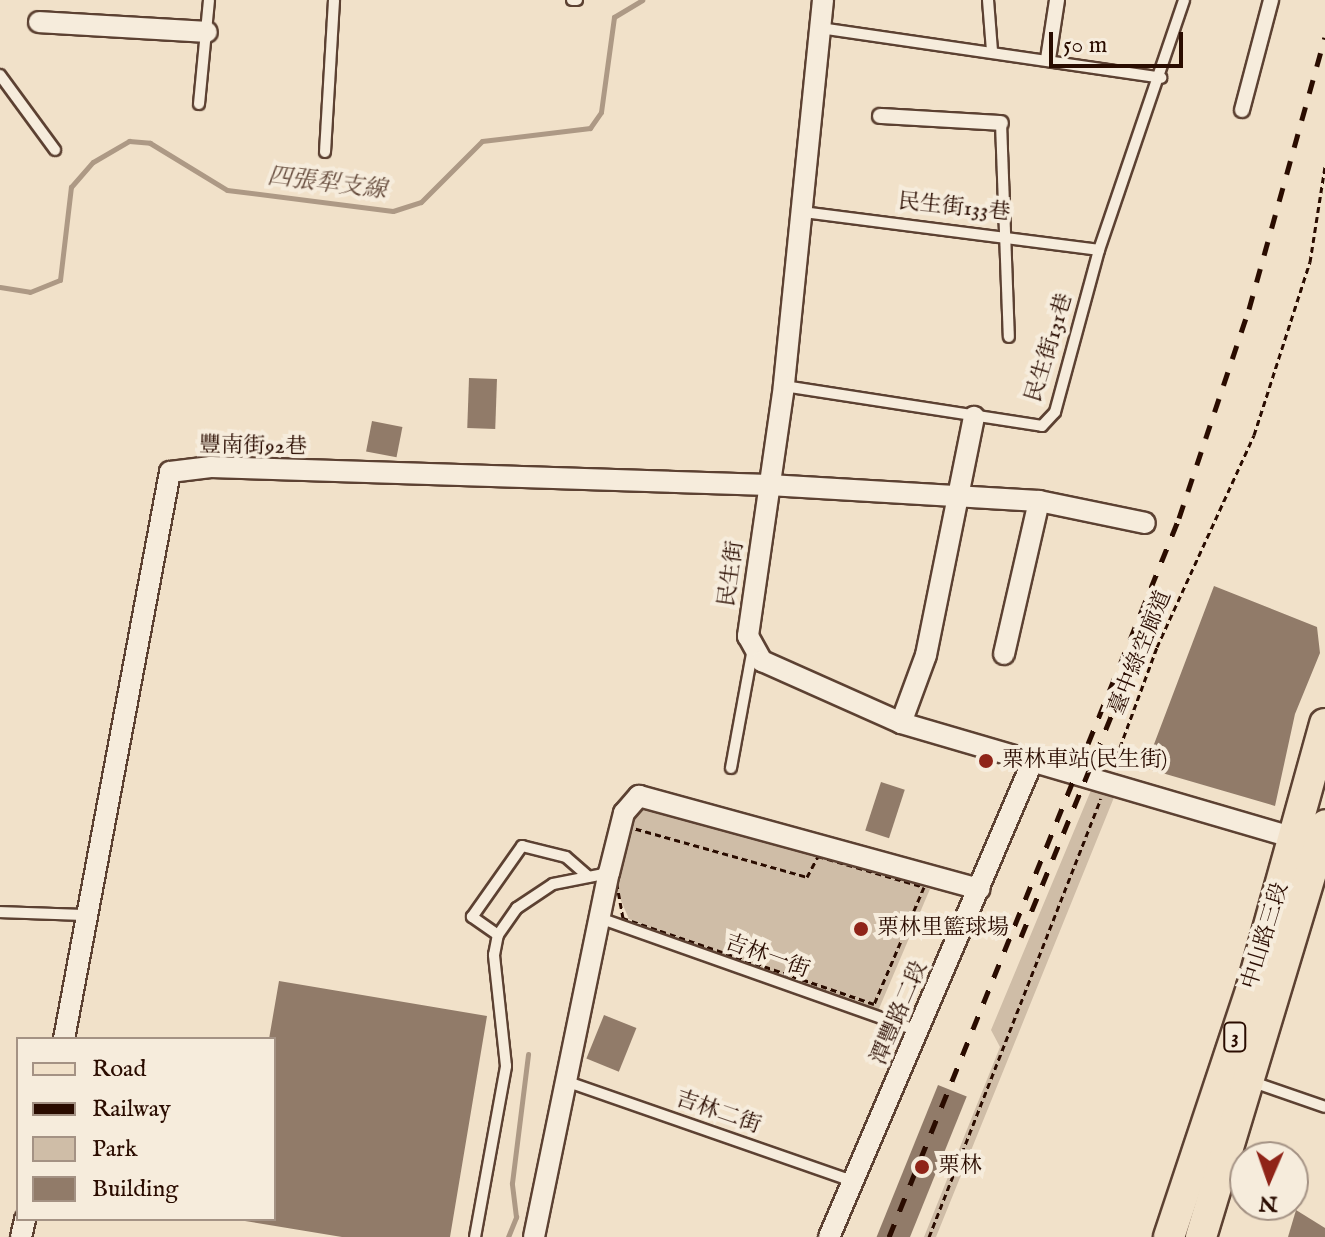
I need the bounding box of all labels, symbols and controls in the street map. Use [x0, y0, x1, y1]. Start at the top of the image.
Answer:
scale bar [1053, 16, 1187, 66]
text: 50 m [1063, 30, 1107, 61]
water label: 四張犁支線 [266, 162, 388, 206]
street label: 民生街133巷 [897, 189, 1011, 227]
street label: 民生街131巷 [1021, 290, 1079, 406]
street label: 豐南街92巷 [199, 433, 307, 461]
street label: 民生街 [714, 539, 750, 609]
street label: 臺中綠空廊道 [1104, 587, 1178, 719]
place label: 栗林車站(民生街) [1002, 748, 1167, 774]
marker: 栗林車站(民生街) [977, 752, 995, 770]
street label: 中山路三段 [1237, 880, 1295, 992]
place label: 栗林里籃球場 [877, 916, 1009, 942]
marker: 栗林里籃球場 [852, 920, 870, 938]
street label: 吉林一街 [721, 930, 813, 984]
street label: 潭豐路二段 [866, 957, 934, 1069]
road number: 3 [1223, 1021, 1247, 1053]
legend [16, 1037, 276, 1221]
text: Road [92, 1054, 146, 1085]
street label: 吉林二街 [672, 1086, 764, 1140]
text: Railway [92, 1094, 171, 1125]
text: Park [92, 1134, 138, 1165]
north arrow [1229, 1141, 1309, 1221]
place label: 栗林 [938, 1154, 982, 1180]
marker: 栗林 [913, 1158, 931, 1176]
text: Building [92, 1174, 178, 1205]
text: N [1258, 1189, 1278, 1217]

